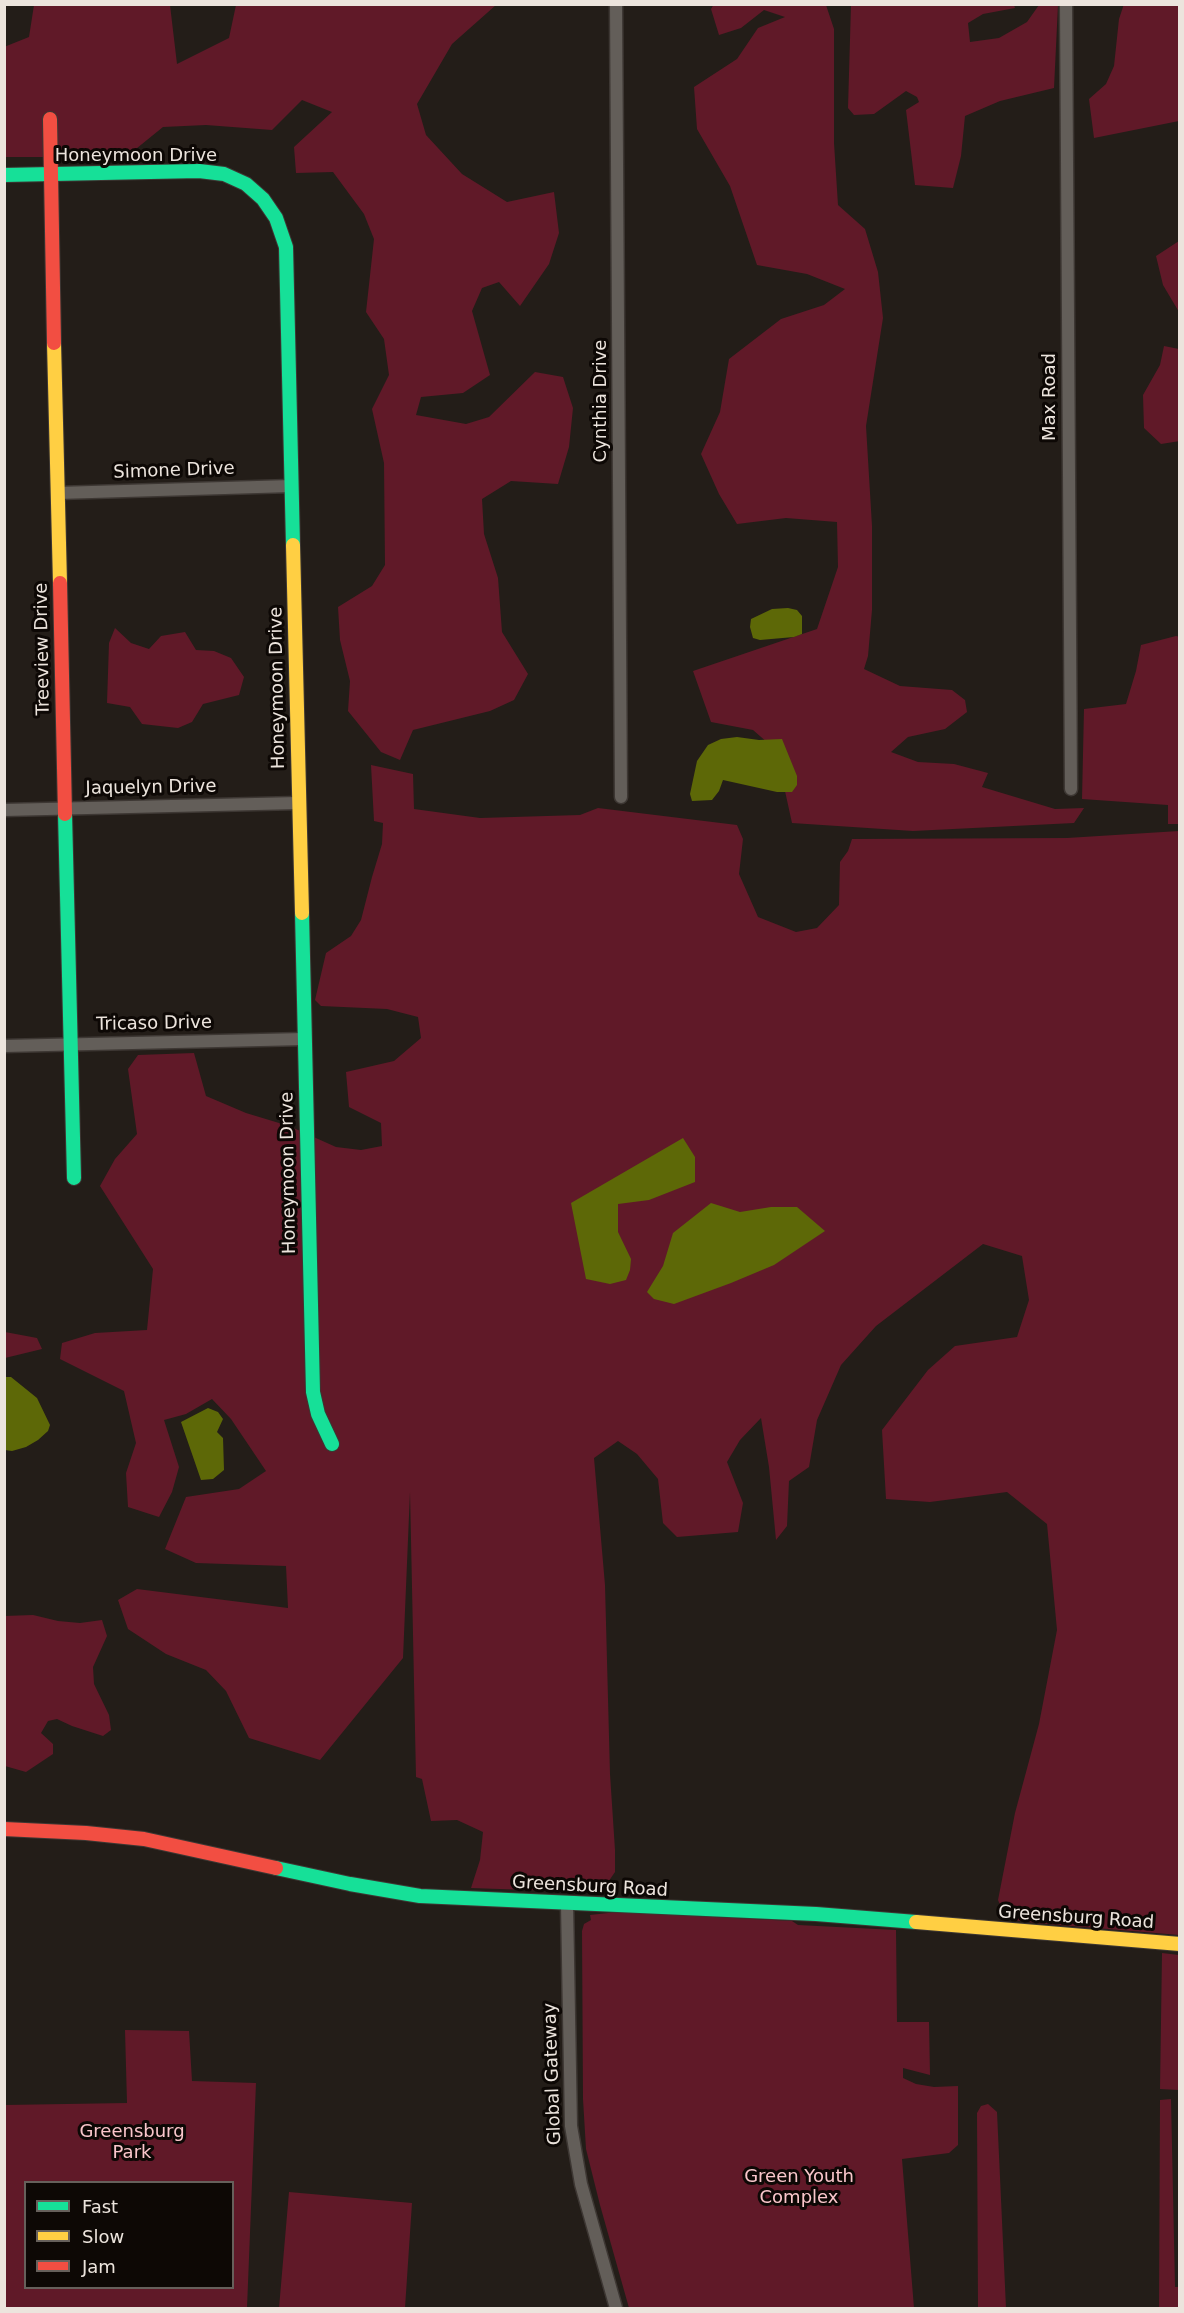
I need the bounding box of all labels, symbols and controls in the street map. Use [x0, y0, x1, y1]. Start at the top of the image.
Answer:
street label: Honeymoon Drive [55, 145, 217, 167]
street label: Cynthia Drive [590, 340, 612, 462]
street label: Max Road [1039, 353, 1061, 441]
street label: Simone Drive [113, 458, 235, 484]
street label: Treeview Drive [31, 582, 55, 716]
street label: Honeymoon Drive [266, 607, 290, 769]
street label: Jaquelyn Drive [85, 776, 217, 800]
street label: Tricaso Drive [96, 1012, 212, 1036]
street label: Honeymoon Drive [277, 1092, 301, 1254]
street label: Greensburg Road [511, 1872, 669, 1902]
street label: Greensburg Road [997, 1902, 1155, 1934]
street label: Global Gateway [540, 2002, 566, 2146]
park label: Greensburg Park [79, 2121, 185, 2164]
park label: Green Youth Complex [744, 2166, 854, 2208]
legend [24, 2181, 234, 2289]
text: Fast [82, 2196, 118, 2217]
text: Slow [82, 2226, 124, 2247]
text: Jam [82, 2256, 116, 2277]

